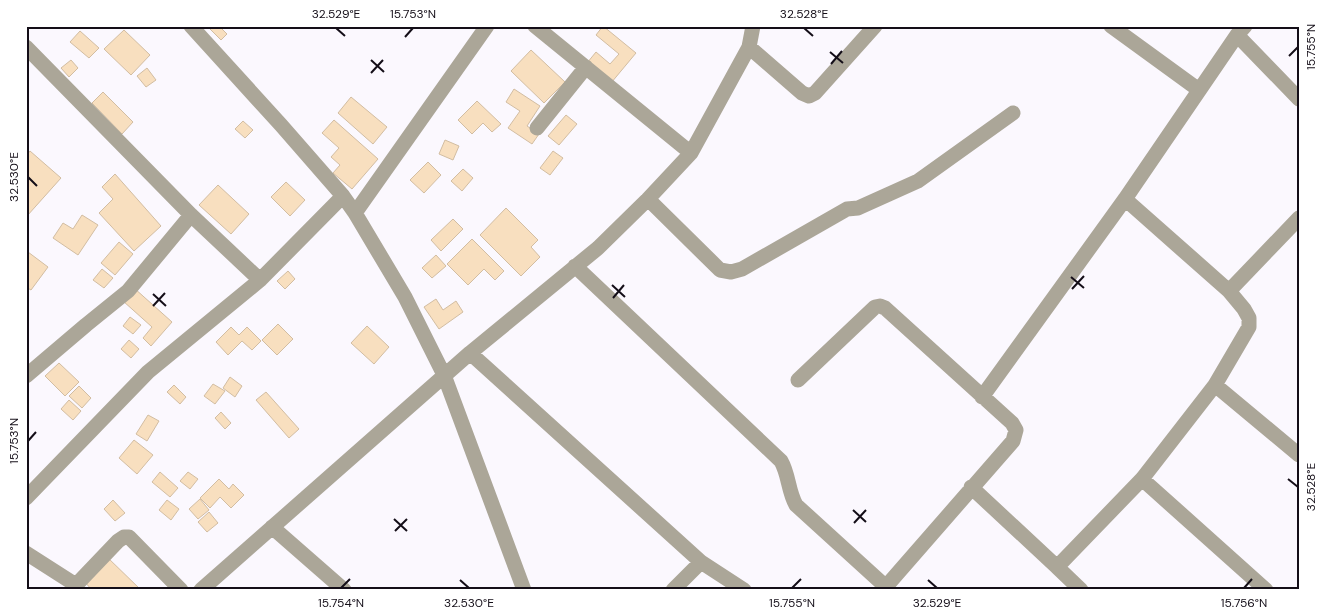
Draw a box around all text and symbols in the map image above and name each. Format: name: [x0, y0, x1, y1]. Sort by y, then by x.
text: 32.529°E: [312, 6, 361, 22]
text: 15.753°N: [390, 6, 436, 22]
text: 32.528°E: [780, 6, 828, 22]
text: 15.755°N: [1303, 24, 1319, 70]
text: 32.530°E: [6, 152, 22, 202]
text: 15.753°N: [6, 418, 22, 464]
text: 32.528°E: [1303, 463, 1319, 511]
text: 15.754°N: [318, 595, 364, 611]
text: 32.530°E: [444, 595, 494, 611]
text: 15.755°N: [769, 595, 815, 611]
text: 32.529°E: [913, 595, 962, 611]
text: 15.756°N: [1221, 595, 1267, 611]

